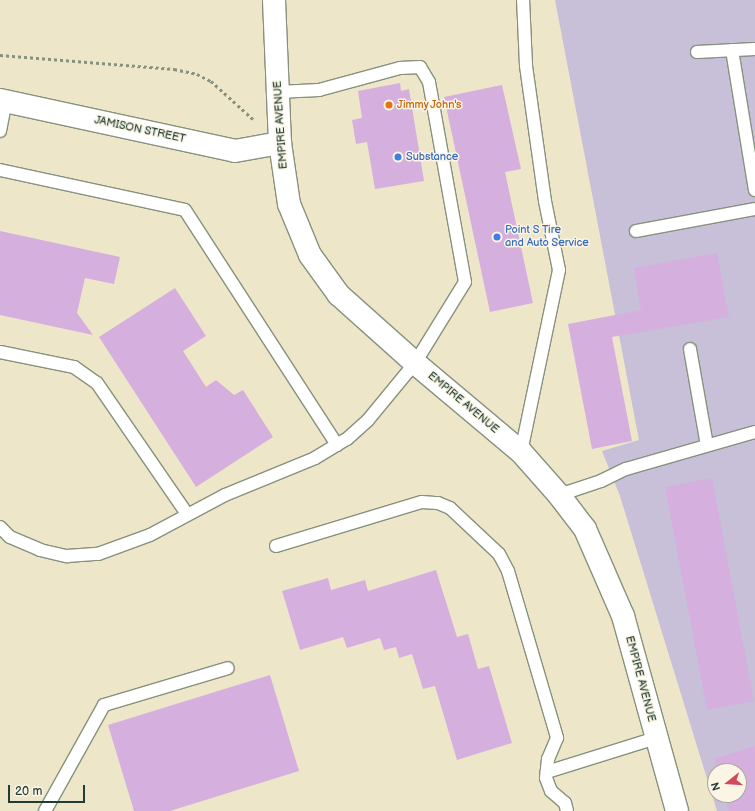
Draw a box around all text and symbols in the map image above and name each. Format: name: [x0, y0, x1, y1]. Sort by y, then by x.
street label: EMPIRE AVENUE: [271, 80, 291, 170]
place label: Jimmy John's: [397, 98, 463, 112]
marker: Jimmy John's: [384, 100, 394, 110]
street label: JAMISON STREET: [93, 114, 187, 146]
place label: Substance: [406, 150, 458, 164]
marker: Substance: [393, 152, 403, 162]
place label: Point S Tire and Auto Service: [505, 224, 589, 250]
marker: Point S Tire and Auto Service: [492, 232, 502, 242]
street label: EMPIRE AVENUE: [425, 369, 501, 437]
street label: EMPIRE AVENUE: [622, 635, 658, 723]
north arrow: [707, 763, 747, 803]
scale bar: [10, 777, 87, 803]
text: N: [709, 781, 723, 792]
text: 20 m: [15, 784, 42, 799]

